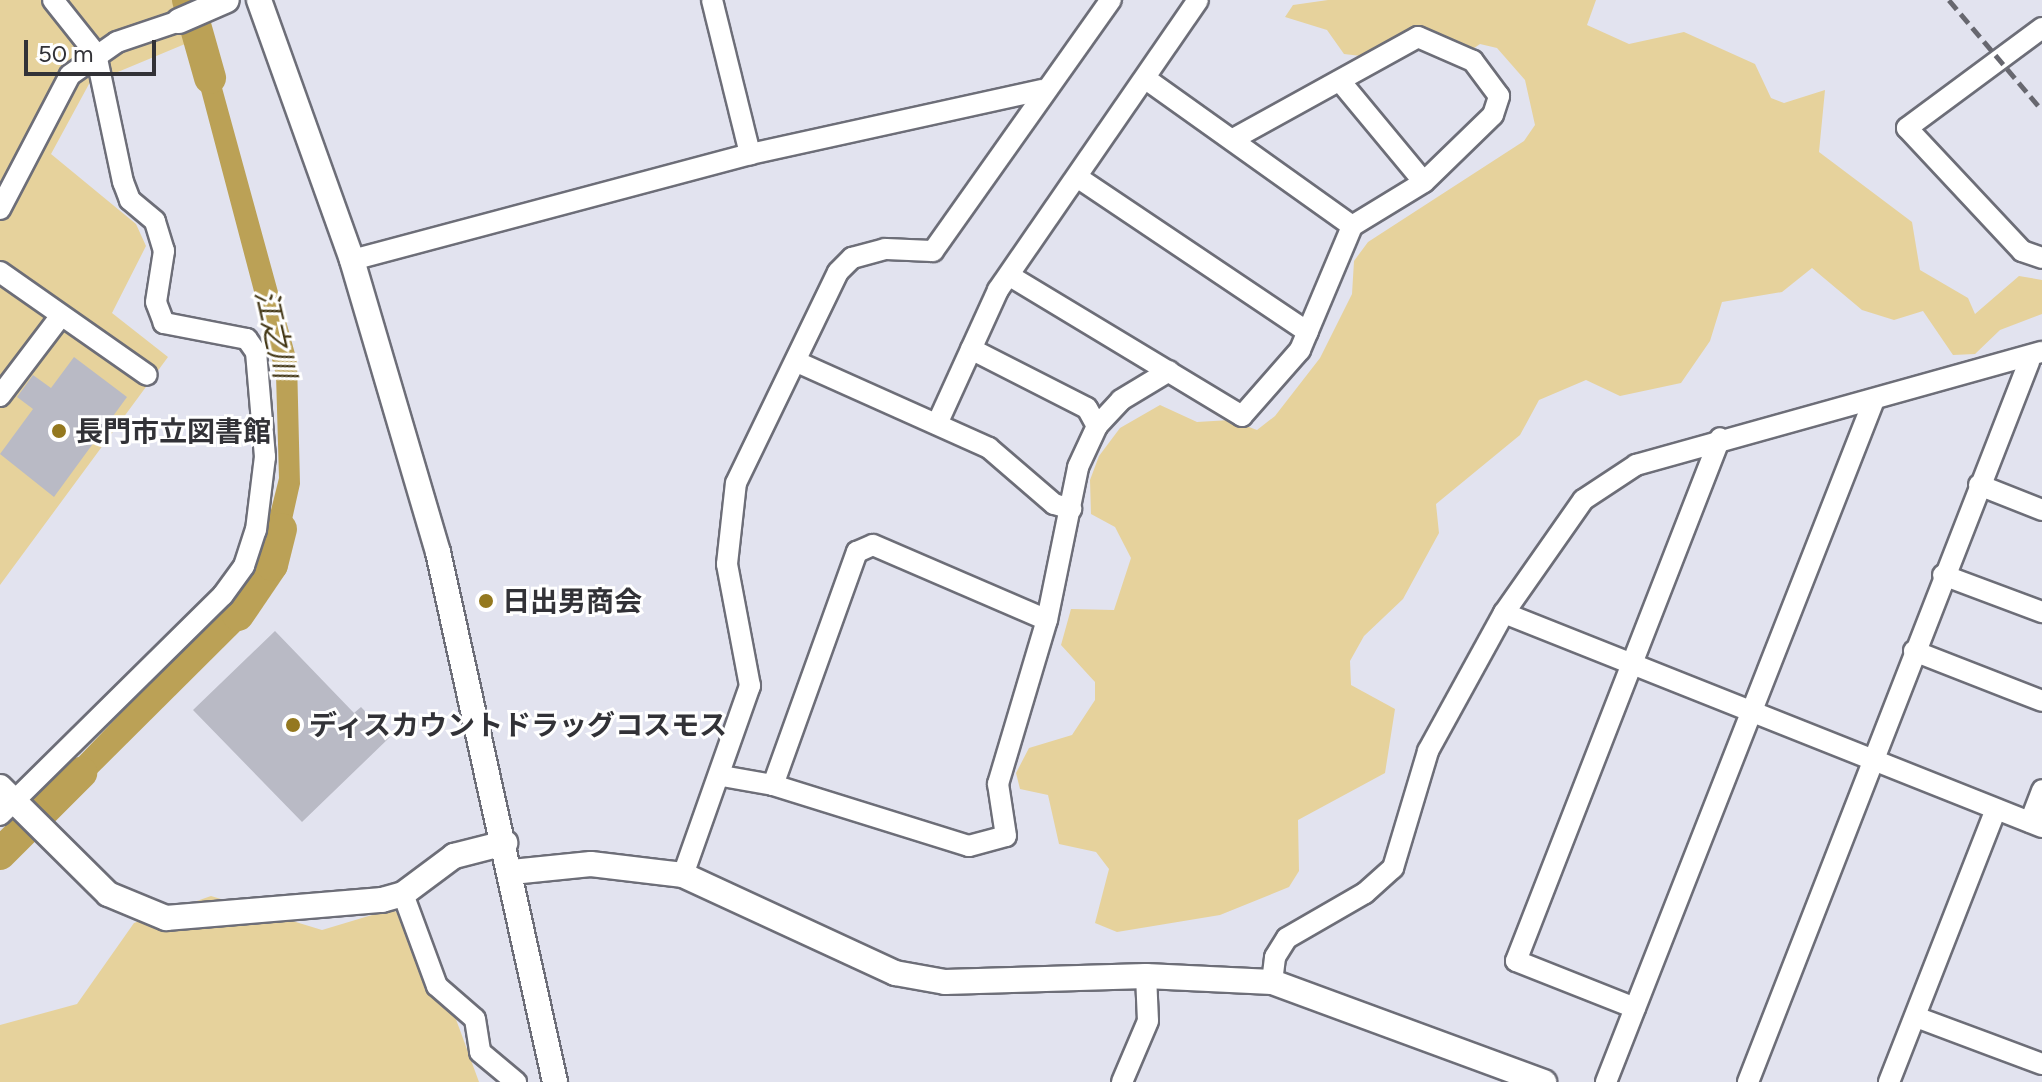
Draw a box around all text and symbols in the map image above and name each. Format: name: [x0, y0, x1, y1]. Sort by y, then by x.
scale bar: [28, 24, 160, 74]
text: 50 m: [38, 39, 94, 68]
water label: 江之川: [247, 286, 303, 382]
place label: 長門市立図書館: [75, 414, 271, 448]
marker: 長門市立図書館: [50, 422, 68, 440]
place label: 日出男商会: [502, 584, 642, 618]
marker: 日出男商会: [477, 592, 495, 610]
place label: ディスカウントドラッグコスモス: [309, 708, 729, 742]
marker: ディスカウントドラッグコスモス: [284, 716, 302, 734]

